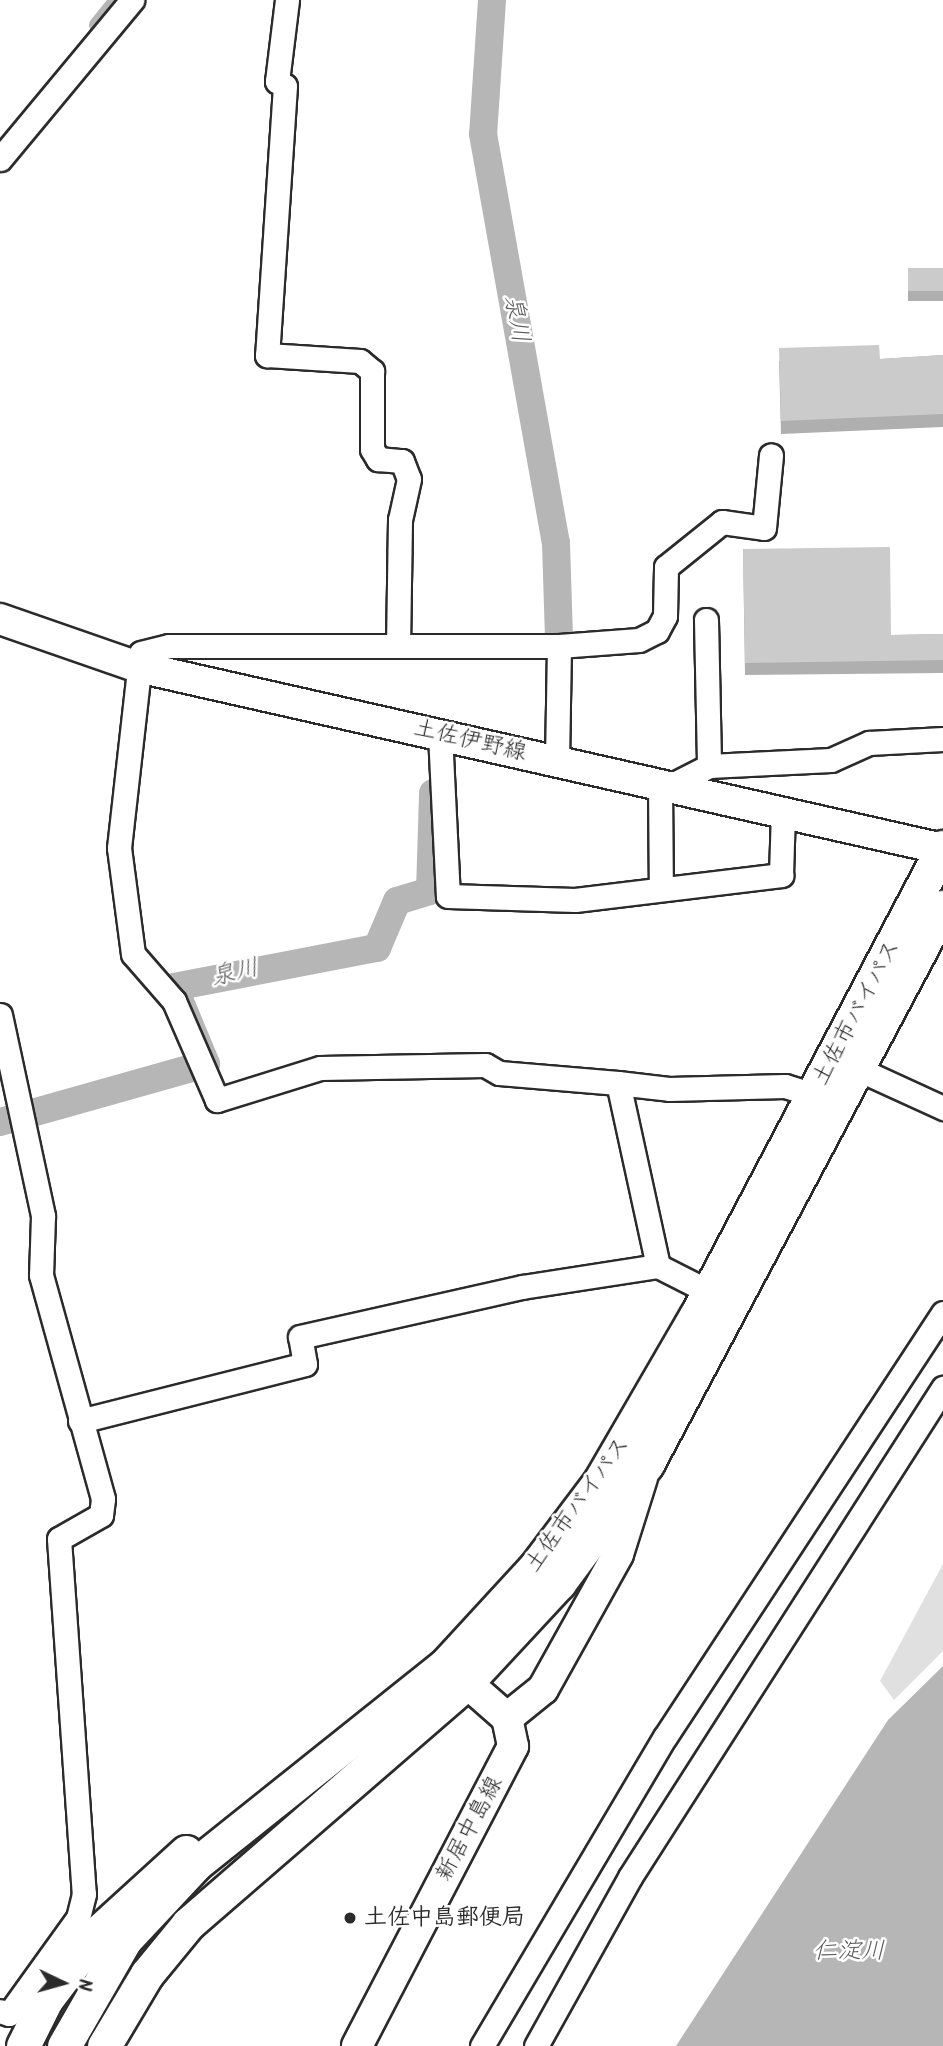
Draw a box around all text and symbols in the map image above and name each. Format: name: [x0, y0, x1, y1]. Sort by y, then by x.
water label: 泉川: [498, 293, 534, 345]
street label: 土佐伊野線: [411, 715, 529, 767]
street label: 土佐市バイパス: [807, 935, 907, 1091]
water label: 泉川: [208, 954, 262, 992]
street label: 土佐市バイパス: [520, 1432, 636, 1578]
street label: 新居中島線: [431, 1772, 509, 1886]
place label: 土佐中島郵便局: [364, 1904, 525, 1932]
marker: 土佐中島郵便局: [342, 1910, 358, 1926]
water label: 仁淀川: [813, 1938, 885, 1966]
north arrow: [28, 1948, 98, 2018]
text: N: [68, 1978, 99, 1992]

